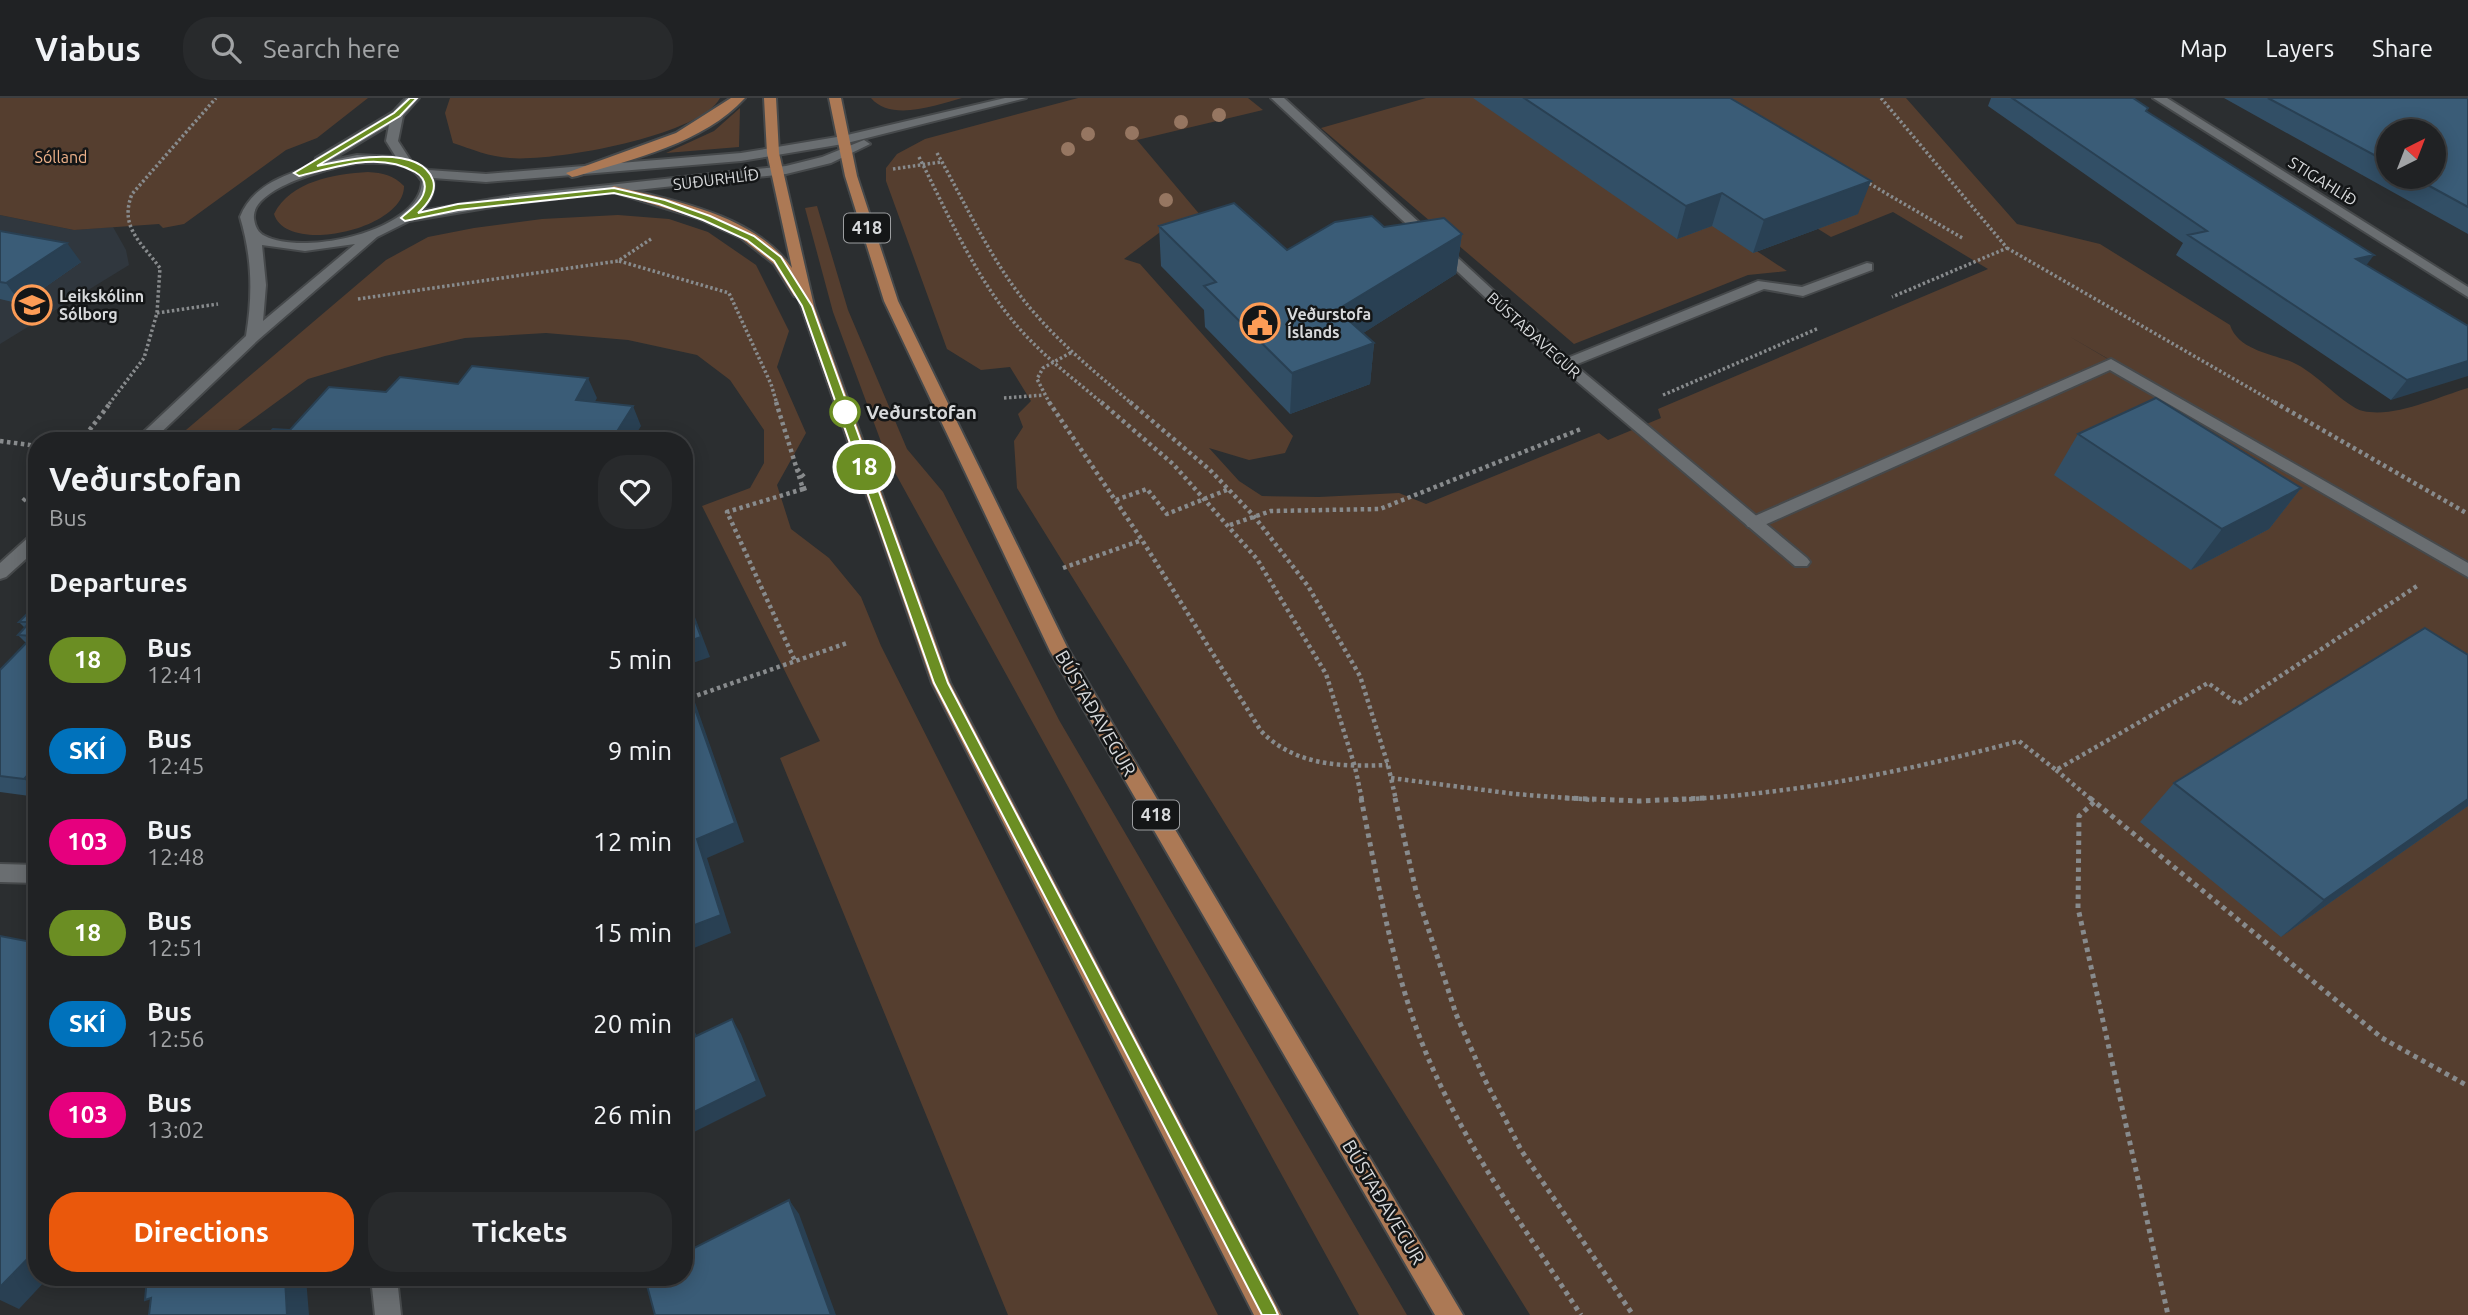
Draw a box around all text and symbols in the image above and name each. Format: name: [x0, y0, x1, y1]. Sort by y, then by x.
search box: [183, 17, 673, 80]
icon: search: [207, 29, 245, 67]
text: Viabus: [35, 30, 141, 67]
text: Search here: [263, 34, 400, 63]
text: Map: [2180, 35, 2227, 62]
text: Layers: [2265, 35, 2334, 62]
text: Share: [2372, 35, 2433, 62]
north arrow: [2376, 119, 2446, 189]
map controls: [2376, 119, 2446, 189]
park label: Sólland: [35, 148, 87, 166]
street label: STIGAHLÍÐ: [2285, 151, 2362, 209]
street label: SUÐURHLÍÐ: [672, 163, 760, 193]
road number: 418: [844, 214, 890, 243]
school or university icon: Leikskólinn Sólborg: [11, 284, 53, 326]
place label: Leikskólinn Sólborg: [59, 287, 144, 323]
street label: BÚSTAÐAVEGUR: [1484, 287, 1586, 382]
public building icon: Veðurstofa Íslands: [1239, 302, 1281, 344]
place label: Veðurstofa Íslands: [1287, 305, 1371, 341]
marker: Veðurstofan: [830, 397, 860, 427]
place label: Veðurstofan: [866, 401, 977, 423]
line badge: 18: [832, 444, 896, 490]
text: 18: [850, 453, 878, 480]
button: heart: [598, 455, 672, 529]
text: Veðurstofan: [49, 460, 242, 497]
text: Bus: [49, 505, 87, 530]
text: Departures: [49, 568, 187, 597]
text: Bus: [147, 633, 192, 662]
text: 5 min: [608, 645, 672, 674]
text: 18: [74, 646, 101, 673]
street label: BÚSTAÐAVEGUR: [1051, 646, 1141, 780]
text: 12:41: [147, 662, 205, 687]
text: Bus: [147, 724, 192, 753]
text: 9 min: [608, 736, 672, 765]
text: SKÍ: [69, 737, 106, 764]
text: 12:45: [147, 753, 205, 778]
road number: 418: [1133, 800, 1179, 830]
text: Bus: [147, 815, 192, 844]
text: 12 min: [593, 827, 672, 856]
text: 103: [67, 828, 108, 855]
text: 12:48: [147, 844, 205, 869]
text: Bus: [147, 906, 192, 935]
text: 15 min: [593, 918, 672, 947]
text: 18: [74, 919, 101, 946]
text: 12:51: [147, 935, 205, 960]
text: Bus: [147, 997, 192, 1026]
text: 20 min: [593, 1009, 672, 1038]
text: SKÍ: [69, 1010, 106, 1037]
text: 12:56: [147, 1026, 205, 1051]
text: Bus: [147, 1088, 192, 1117]
text: 26 min: [593, 1100, 672, 1129]
text: 103: [67, 1101, 108, 1128]
text: 13:02: [147, 1117, 205, 1142]
street label: BÚSTAÐAVEGUR: [1338, 1136, 1430, 1268]
button: Directions: [49, 1192, 354, 1272]
button: Tickets: [368, 1192, 672, 1272]

